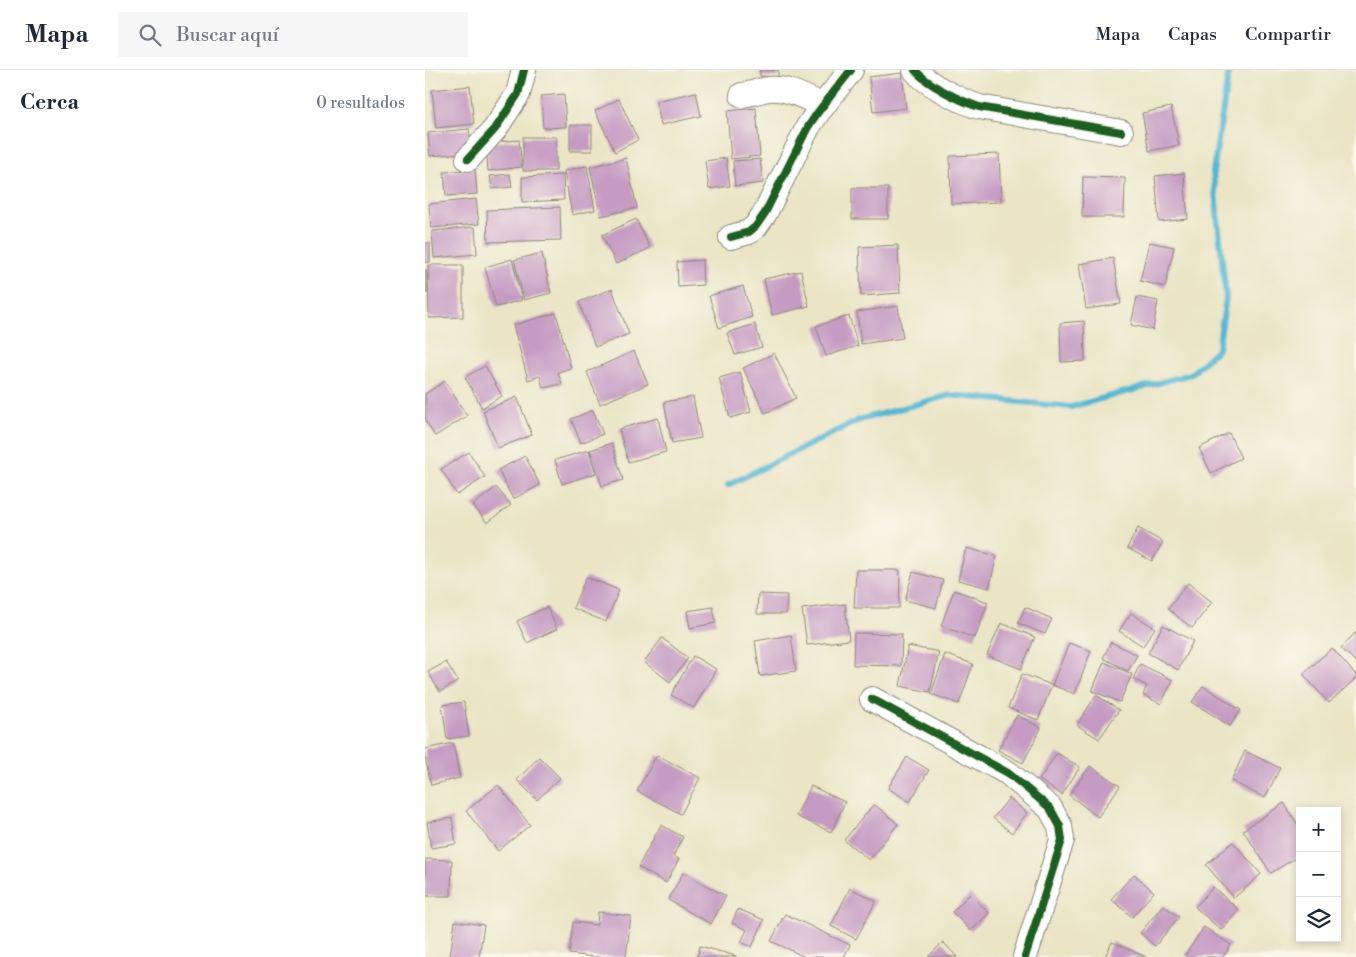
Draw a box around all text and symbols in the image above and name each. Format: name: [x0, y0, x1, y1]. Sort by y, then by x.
search box: [118, 12, 468, 57]
text: Mapa: [25, 20, 88, 50]
icon: search: [136, 21, 164, 49]
text: Buscar aquí: [176, 23, 279, 47]
text: Mapa: [1096, 23, 1140, 46]
text: Capas: [1168, 23, 1217, 46]
text: Compartir: [1245, 23, 1331, 46]
text: Cerca: [20, 90, 79, 116]
text: 0 resultados: [316, 93, 405, 113]
map controls: [1296, 807, 1341, 942]
button: +: [1296, 807, 1341, 852]
button: −: [1296, 852, 1341, 897]
button: layers: [1296, 897, 1341, 942]

